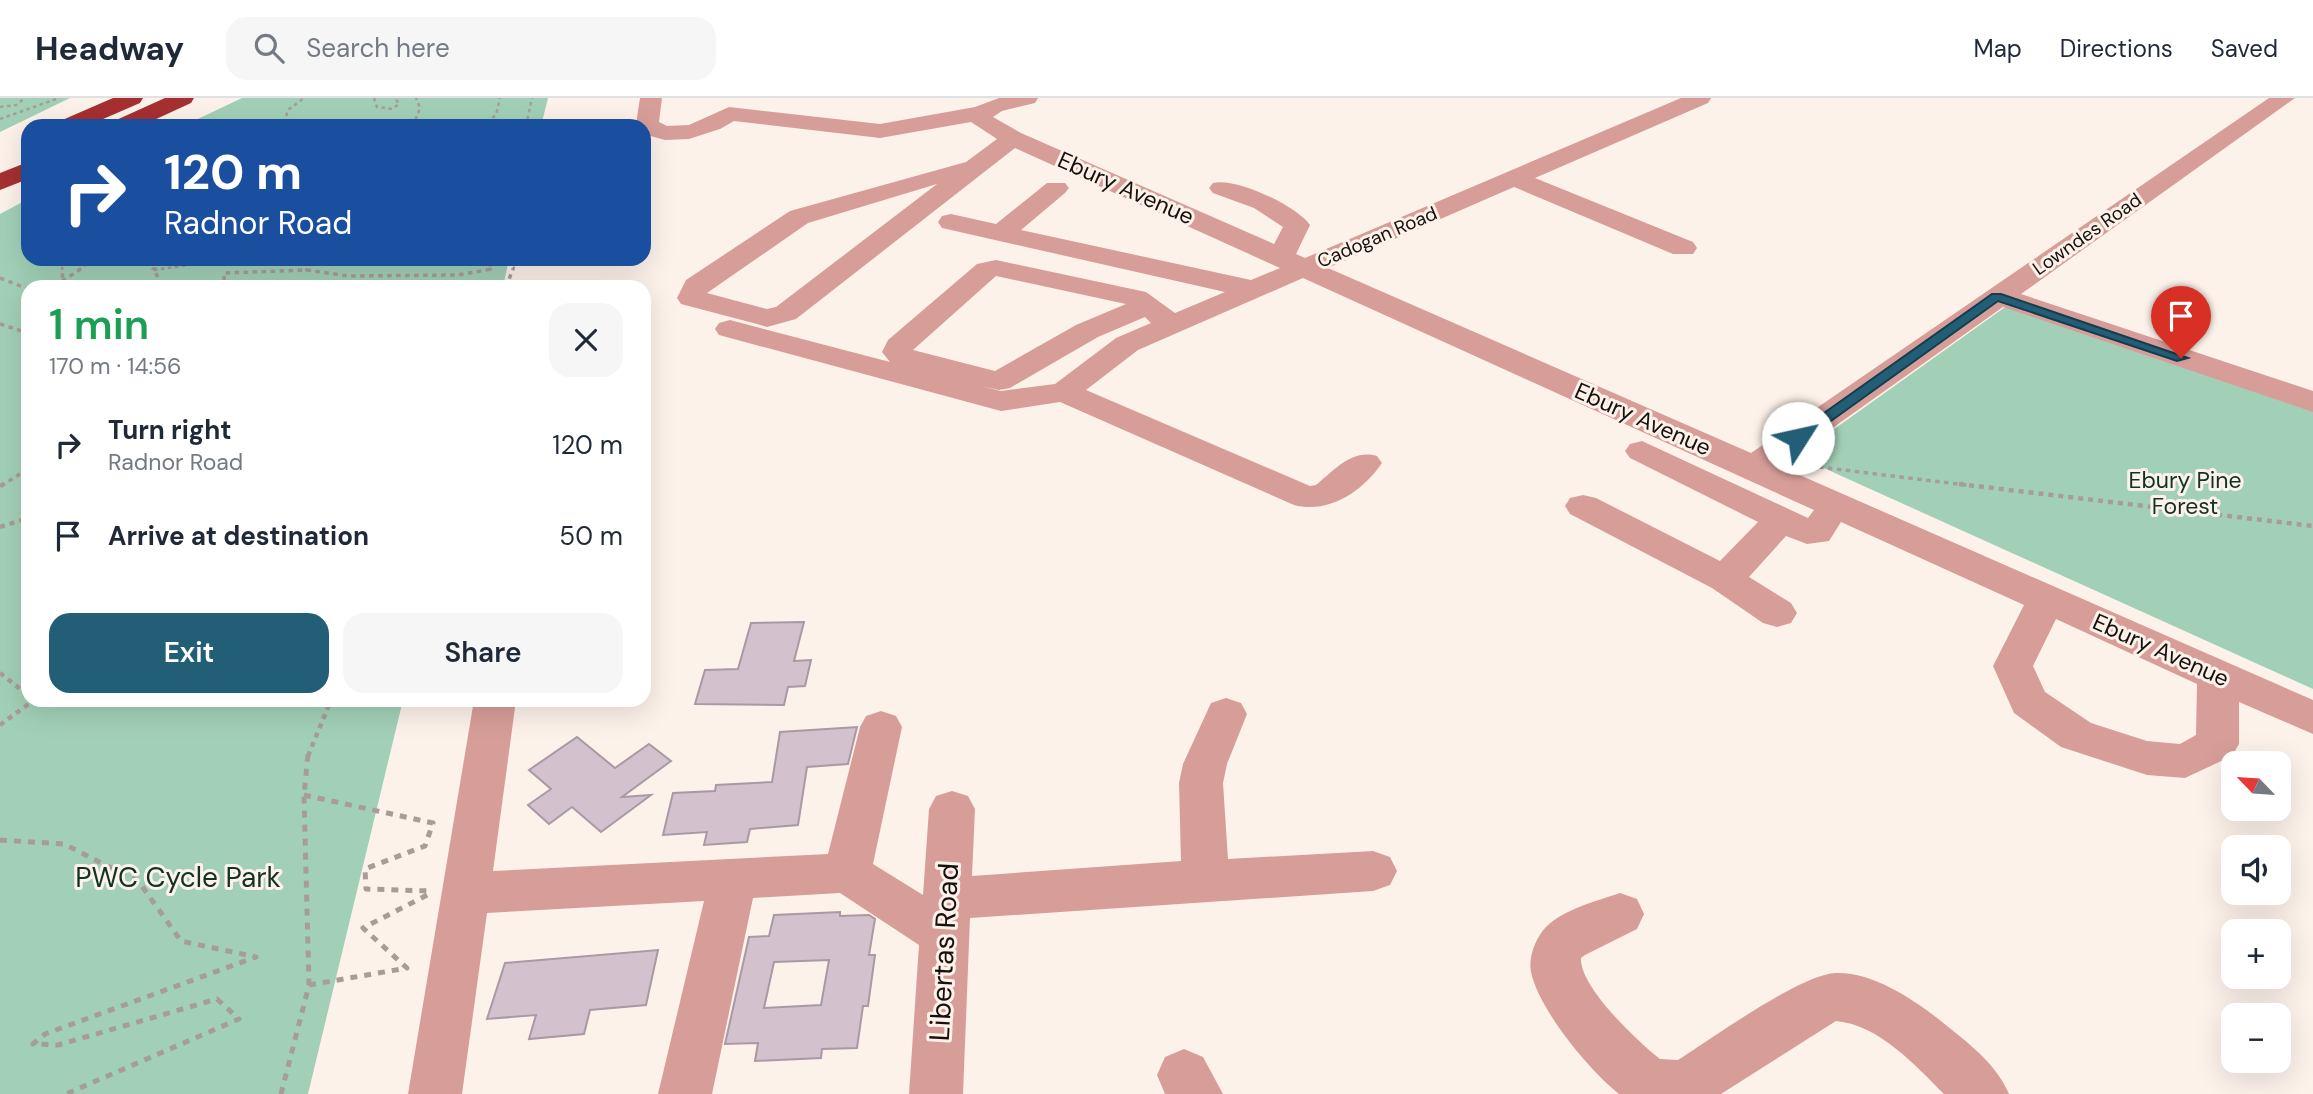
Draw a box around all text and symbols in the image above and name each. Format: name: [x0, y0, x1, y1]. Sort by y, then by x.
search box: [226, 17, 716, 80]
text: Headway: [35, 27, 184, 70]
icon: search: [250, 29, 288, 67]
text: Search here: [306, 31, 450, 65]
text: Map: [1974, 33, 2022, 64]
text: Directions: [2060, 33, 2173, 64]
text: Saved: [2211, 33, 2278, 64]
text: 120 m: [164, 140, 302, 204]
street label: Ebury Avenue: [1053, 145, 1199, 231]
icon: right: [49, 147, 140, 238]
street label: Lowndes Road: [2028, 187, 2146, 281]
street label: Cadogan Road: [1313, 201, 1441, 273]
text: Radnor Road: [164, 202, 352, 244]
pin: [2151, 286, 2211, 358]
text: 1 min: [49, 297, 149, 352]
icon: arrive: [2162, 297, 2200, 335]
button: close: [549, 303, 623, 377]
text: 170 m · 14:56: [49, 351, 182, 381]
street label: Ebury Avenue: [1570, 376, 1716, 462]
position arrow: [1761, 401, 1835, 475]
text: Turn right: [108, 413, 232, 447]
icon: right: [49, 426, 87, 464]
text: 120 m: [552, 428, 623, 462]
text: Radnor Road: [108, 447, 243, 477]
park label: Ebury Pine Forest: [2128, 465, 2242, 521]
icon: arrive: [49, 517, 87, 555]
text: Arrive at destination: [108, 519, 369, 553]
text: 50 m: [559, 519, 623, 553]
street label: Ebury Avenue: [2088, 607, 2234, 693]
button: Exit: [49, 613, 329, 693]
button: Share: [343, 613, 623, 693]
north arrow: [2221, 751, 2291, 821]
map controls: [2221, 751, 2291, 1073]
button: sound: [2221, 835, 2291, 905]
park label: PWC Cycle Park: [75, 859, 281, 896]
street label: Libertas Road: [921, 862, 967, 1042]
button: +: [2221, 919, 2291, 989]
button: −: [2221, 1003, 2291, 1073]

